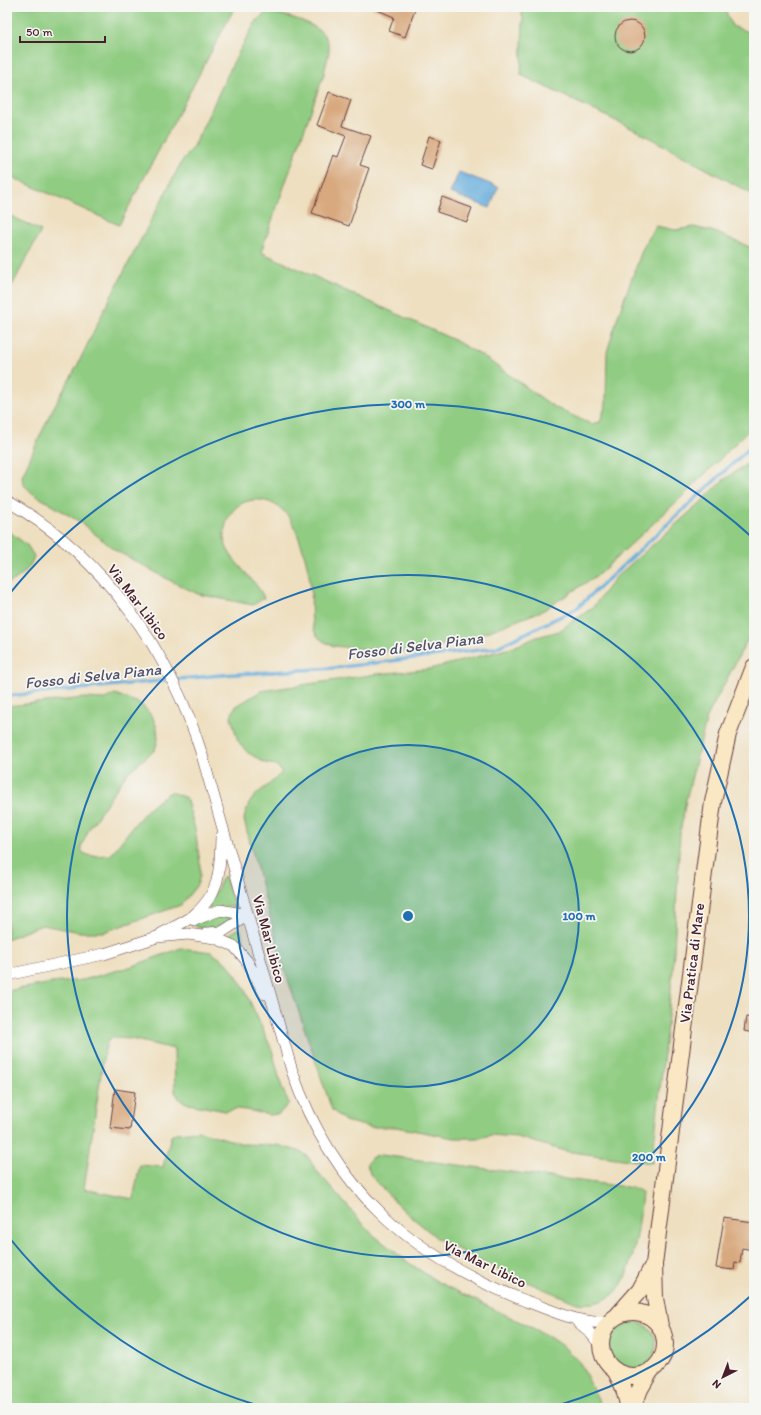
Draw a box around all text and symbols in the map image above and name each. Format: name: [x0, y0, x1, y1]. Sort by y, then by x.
scale bar: [20, 18, 105, 44]
text: 50 m: [26, 25, 52, 39]
text: 300 m: [391, 397, 426, 411]
street label: Via Mar Libico: [104, 560, 172, 644]
water label: Fosso di Selva Piana: [346, 628, 485, 664]
water label: Fosso di Selva Piana: [24, 659, 163, 693]
street label: Via Mar Libico: [249, 893, 289, 985]
street label: Via Pratica di Mare: [676, 902, 708, 1024]
centre of rings: [401, 909, 415, 923]
text: 100 m: [562, 909, 596, 923]
text: 200 m: [632, 1150, 667, 1164]
street label: Via Mar Libico: [440, 1236, 530, 1292]
north arrow: [703, 1357, 743, 1397]
text: N: [710, 1377, 724, 1391]

